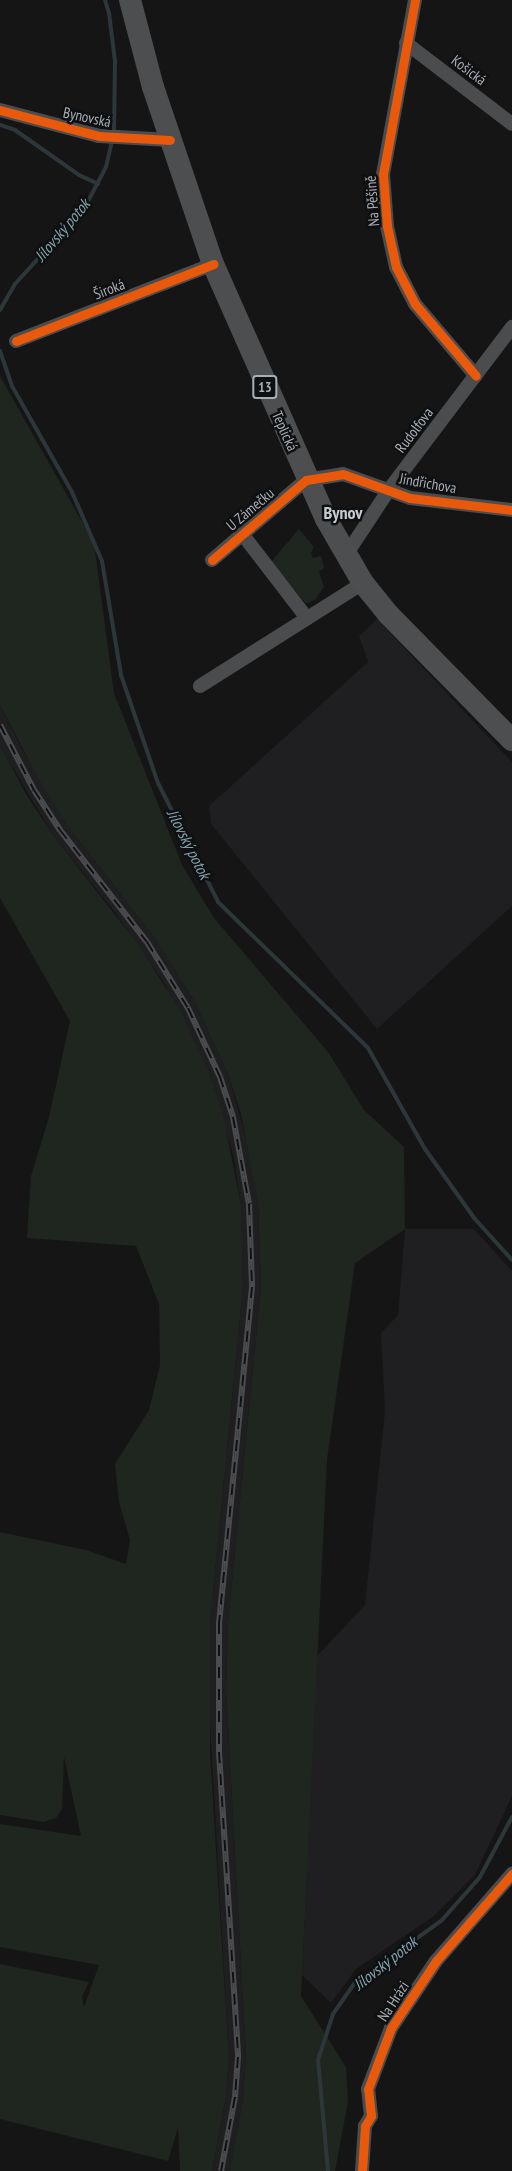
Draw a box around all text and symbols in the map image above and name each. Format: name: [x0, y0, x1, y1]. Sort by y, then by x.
street label: Košická: [448, 51, 490, 89]
street label: Bynovská: [61, 103, 113, 131]
street label: Na Pěšině: [361, 175, 383, 227]
water label: Jílovský potok: [30, 195, 94, 265]
street label: Široká: [91, 275, 127, 303]
road number: 13: [252, 376, 278, 398]
street label: Rudolfova: [391, 404, 437, 456]
street label: Teplická: [268, 408, 302, 454]
street label: Jindřichova: [398, 469, 458, 497]
street label: U Zámečku: [222, 484, 278, 534]
district label: Bynov: [323, 502, 363, 524]
water label: Jílovský potok: [163, 806, 215, 882]
water label: Jílovský potok: [349, 1932, 421, 1994]
street label: Na Hrázi: [373, 1978, 413, 2024]

